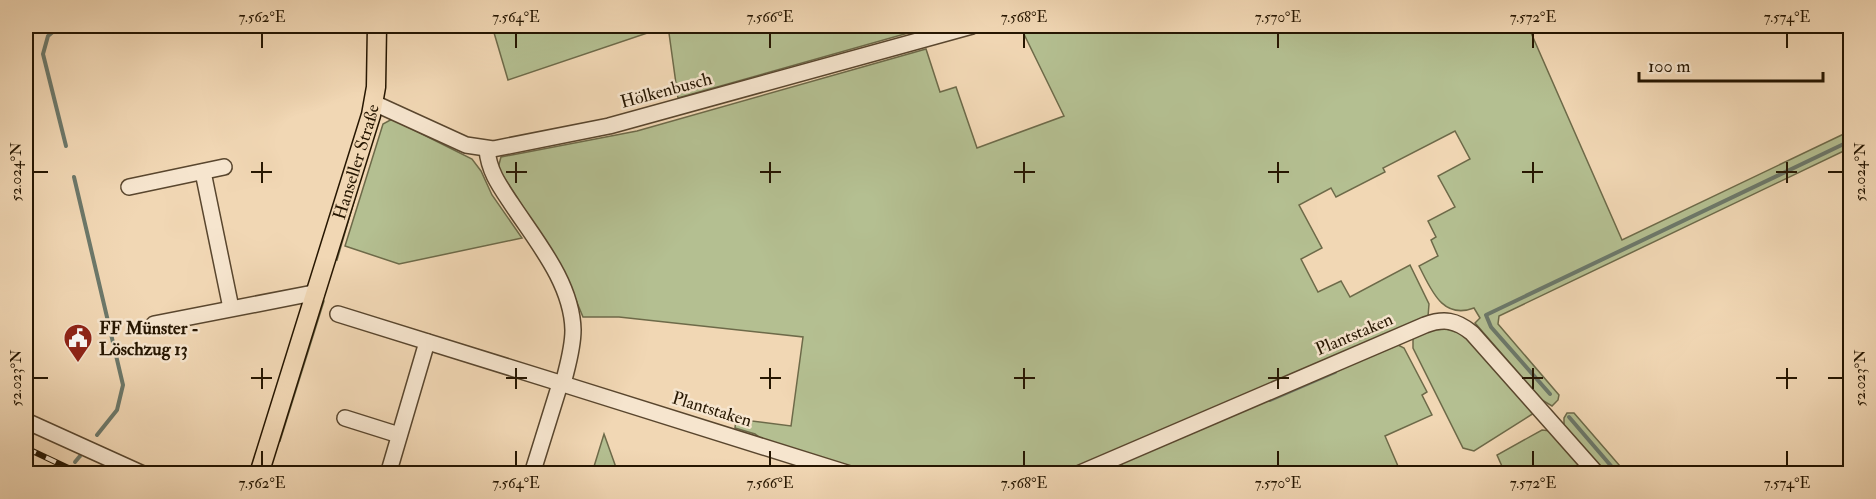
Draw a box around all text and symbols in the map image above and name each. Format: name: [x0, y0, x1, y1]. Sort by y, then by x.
text: 7.562°E: [238, 8, 286, 27]
text: 7.564°E: [492, 8, 540, 27]
text: 7.566°E: [747, 8, 794, 27]
text: 7.568°E: [1001, 8, 1047, 27]
text: 7.570°E: [1255, 8, 1301, 27]
text: 7.572°E: [1510, 8, 1556, 27]
text: 7.574°E: [1764, 8, 1810, 27]
scale bar: [1639, 45, 1824, 83]
text: 100 m: [1648, 55, 1691, 78]
street label: Hölkenbusch: [618, 67, 715, 114]
street label: Hanseller Straße: [328, 102, 385, 223]
text: 52.024°N: [7, 142, 26, 202]
text: 52.024°N: [1851, 142, 1870, 202]
street label: Plantstaken: [1312, 308, 1396, 361]
place label: FF Münster - Löschzug 13: [99, 317, 199, 361]
public building icon: FF Münster - Löschzug 13: [62, 322, 94, 364]
text: 52.023°N: [7, 349, 26, 406]
text: 52.023°N: [1851, 349, 1870, 406]
street label: Plantstaken: [669, 386, 754, 432]
text: 7.562°E: [238, 474, 286, 493]
text: 7.564°E: [492, 474, 540, 493]
text: 7.566°E: [747, 474, 794, 493]
text: 7.568°E: [1001, 474, 1047, 493]
text: 7.570°E: [1255, 474, 1301, 493]
text: 7.572°E: [1510, 474, 1556, 493]
text: 7.574°E: [1764, 474, 1810, 493]

